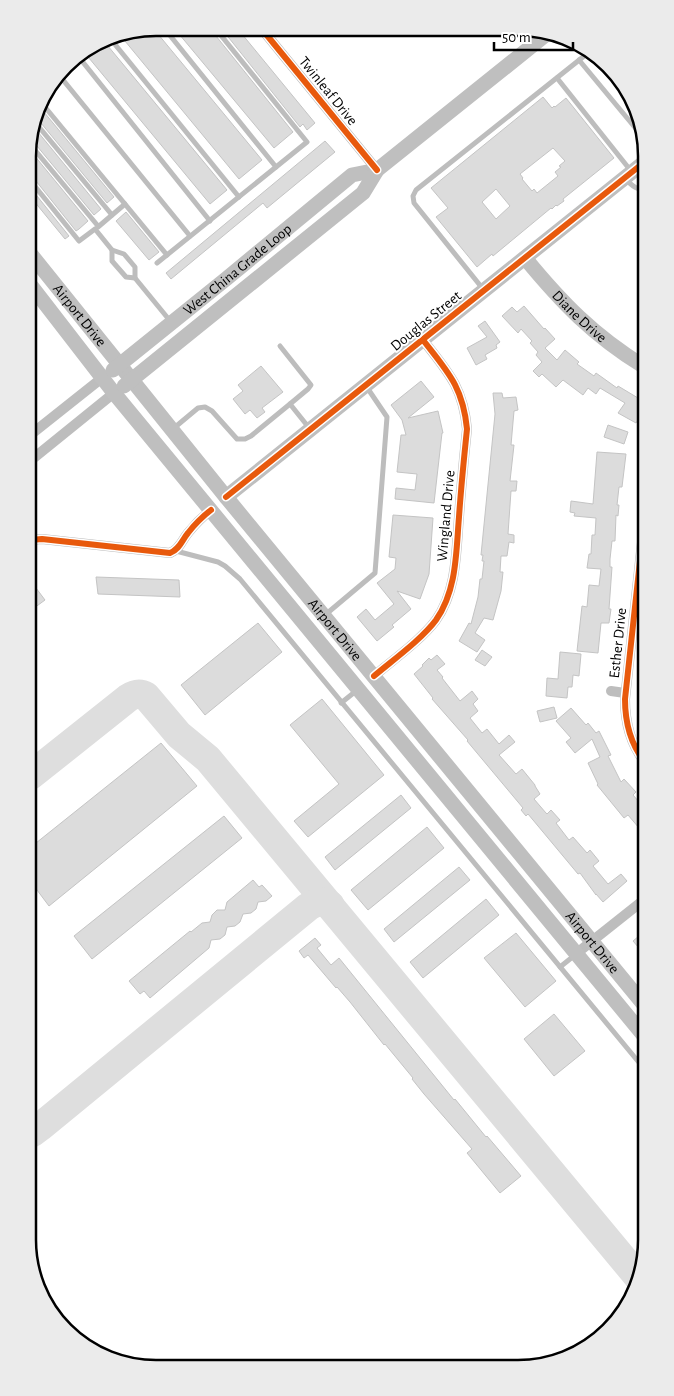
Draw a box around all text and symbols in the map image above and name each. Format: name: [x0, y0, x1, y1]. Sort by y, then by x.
scale bar: [494, 20, 573, 52]
text: 50 m: [502, 30, 531, 45]
street label: Twinleaf Drive: [296, 54, 360, 128]
street label: West China Grade Loop: [180, 221, 294, 318]
street label: Airport Drive: [50, 281, 109, 349]
street label: Douglas Street: [388, 288, 464, 354]
street label: Diane Drive: [549, 288, 610, 345]
street label: Wingland Drive: [435, 470, 457, 562]
street label: Airport Drive: [305, 596, 365, 663]
street label: Esther Drive: [607, 607, 629, 679]
street label: Airport Drive: [563, 908, 622, 976]

